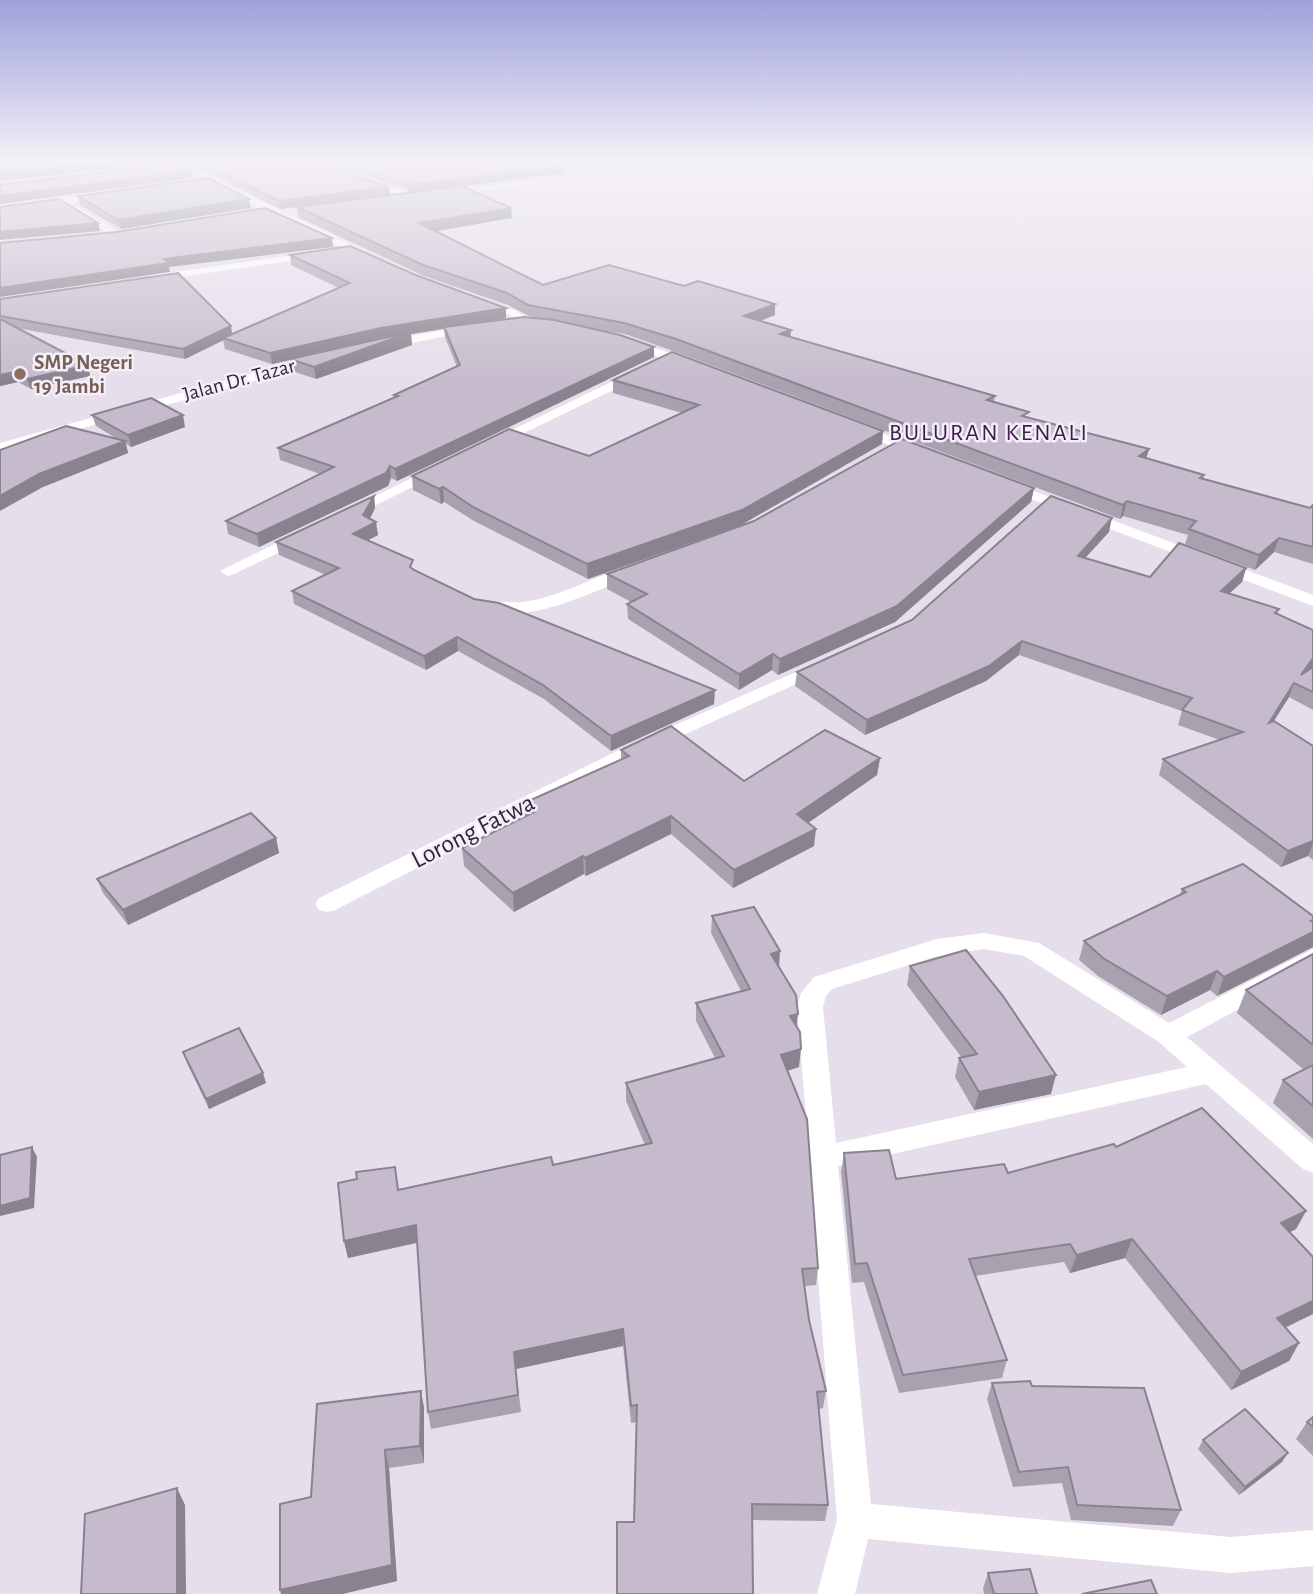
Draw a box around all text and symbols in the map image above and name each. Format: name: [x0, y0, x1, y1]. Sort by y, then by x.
place label: SMP Negeri 19 Jambi: [34, 352, 133, 397]
street label: Jalan Dr. Tazar: [181, 355, 298, 405]
marker: SMP Negeri 19 Jambi: [12, 366, 28, 382]
district label: BULURAN KENALI: [889, 421, 1089, 445]
street label: Lorong Fatwa: [407, 789, 539, 873]

